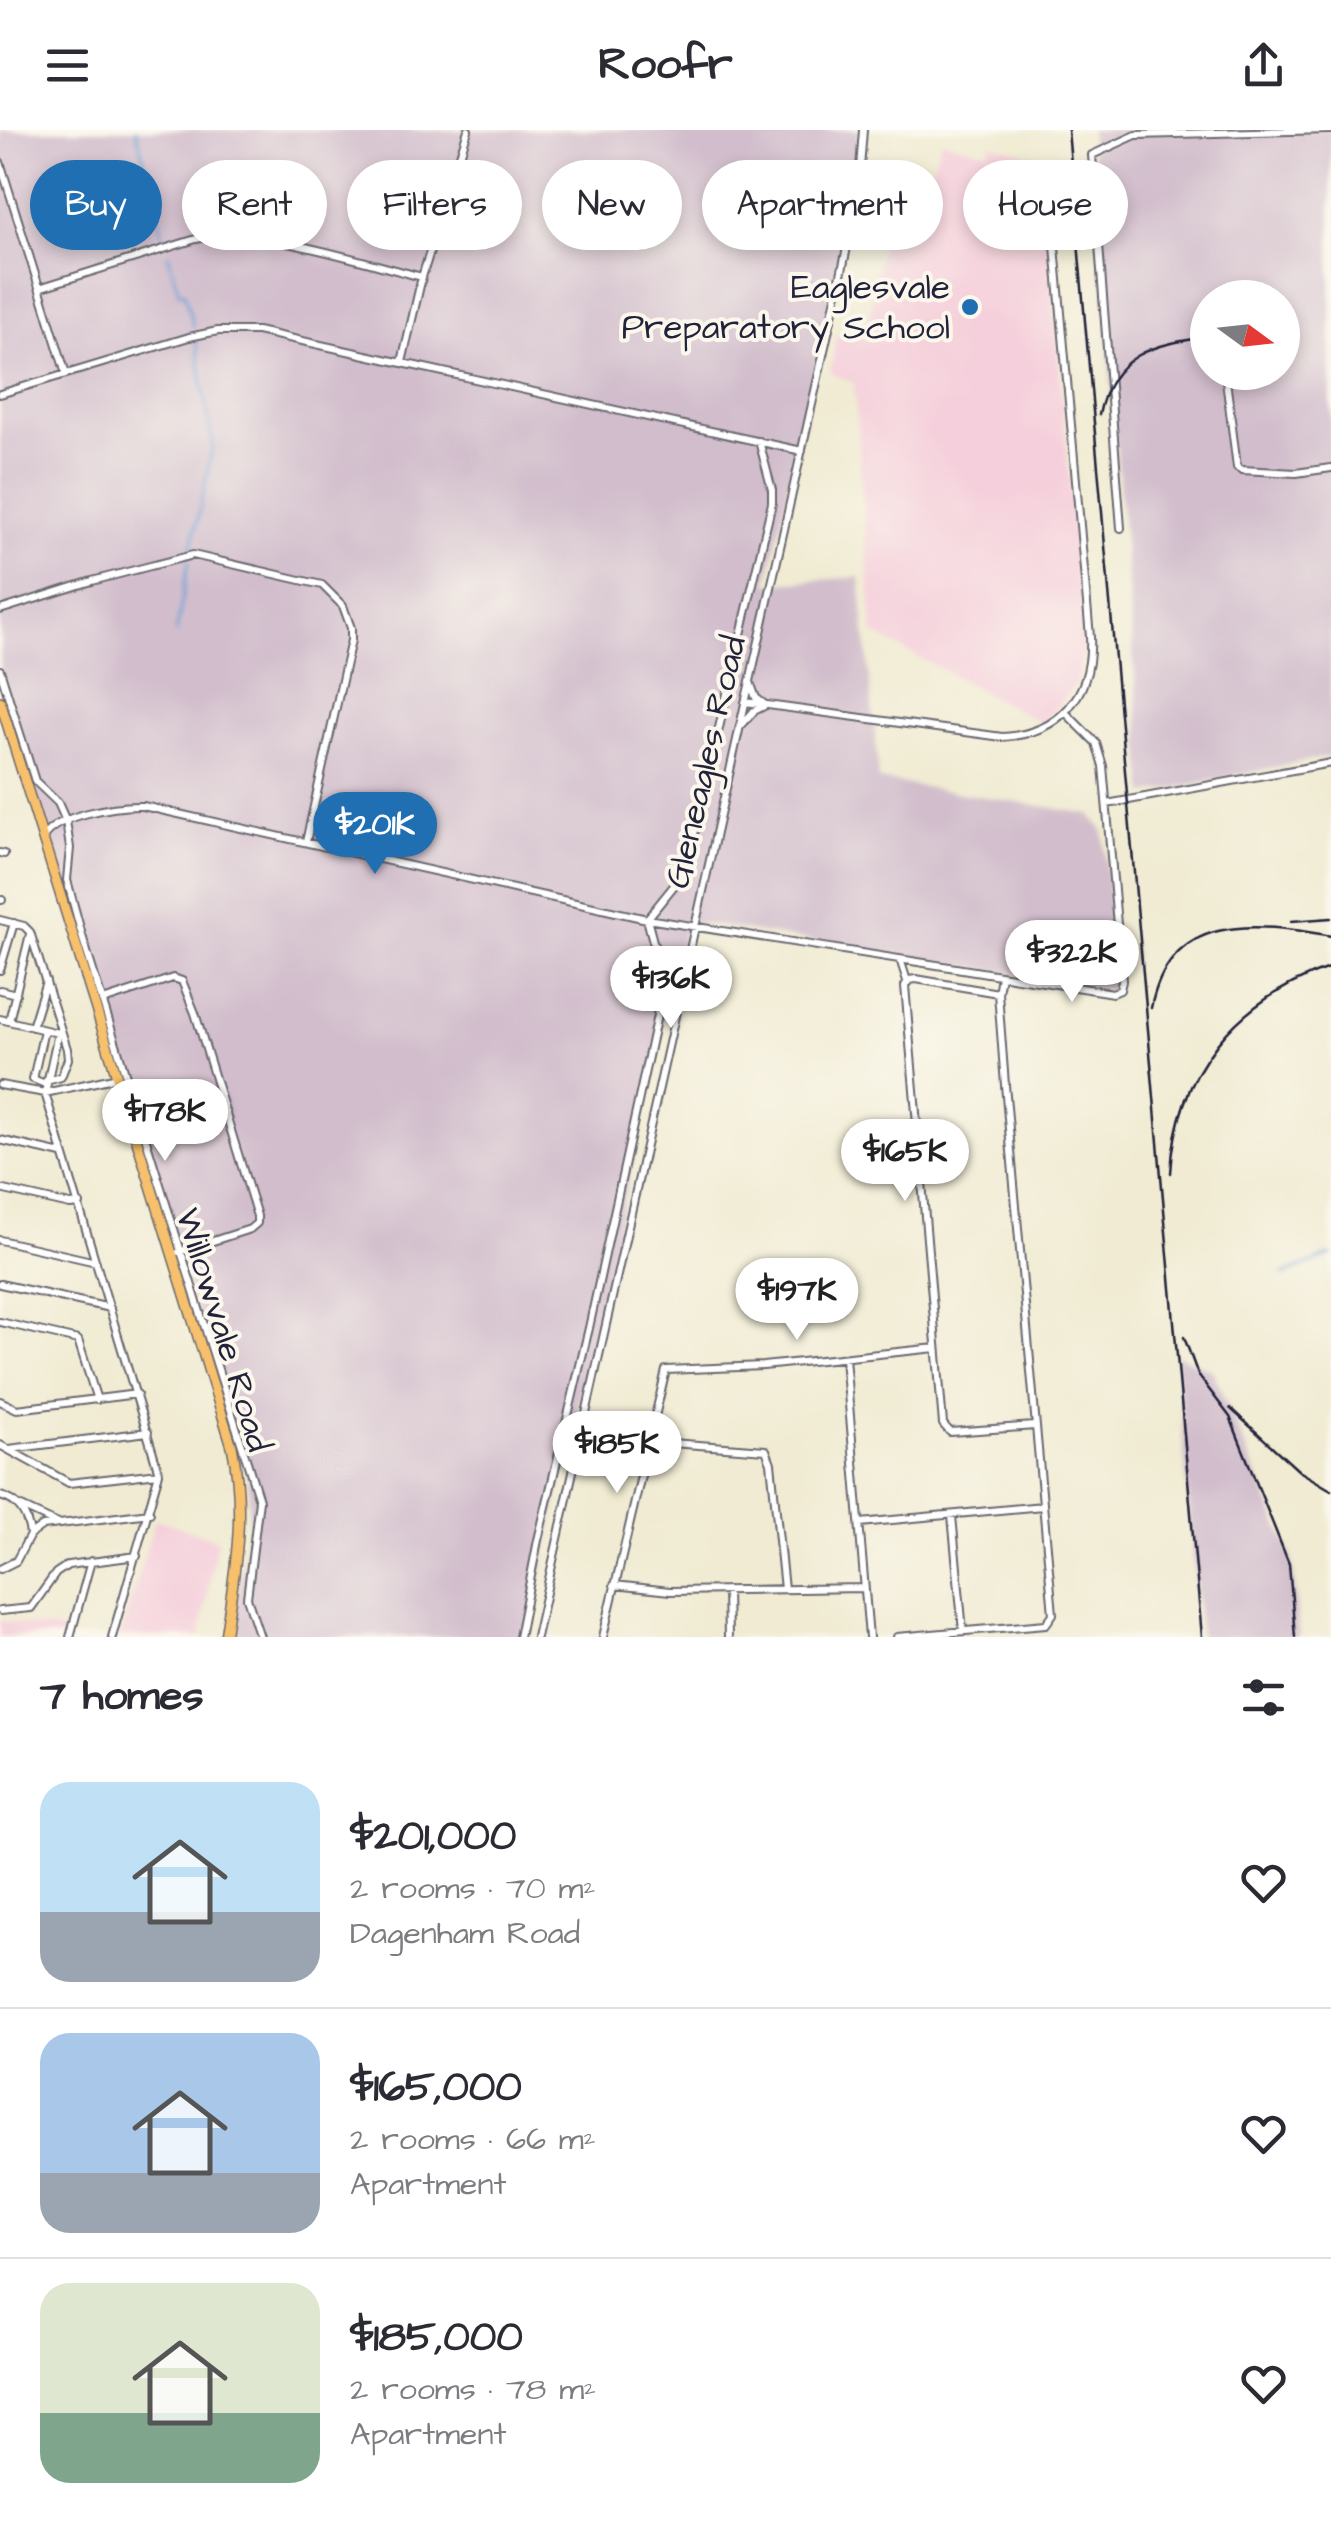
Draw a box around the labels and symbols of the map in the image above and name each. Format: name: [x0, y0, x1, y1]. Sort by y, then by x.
place label: Eaglesvale Preparatory School: [622, 263, 950, 353]
north arrow: [1190, 280, 1300, 390]
marker: Eaglesvale Preparatory School: [959, 296, 981, 318]
street label: Gleneagles Road: [653, 631, 761, 893]
pin: $201K: [305, 792, 445, 877]
pin: $322K: [1002, 920, 1142, 1005]
pin: $136K: [601, 946, 741, 1031]
pin: $178K: [95, 1079, 235, 1164]
pin: $165K: [835, 1119, 975, 1204]
street label: Willowvale Road: [163, 1202, 283, 1458]
pin: $197K: [727, 1258, 867, 1343]
pin: $185K: [547, 1411, 687, 1496]

